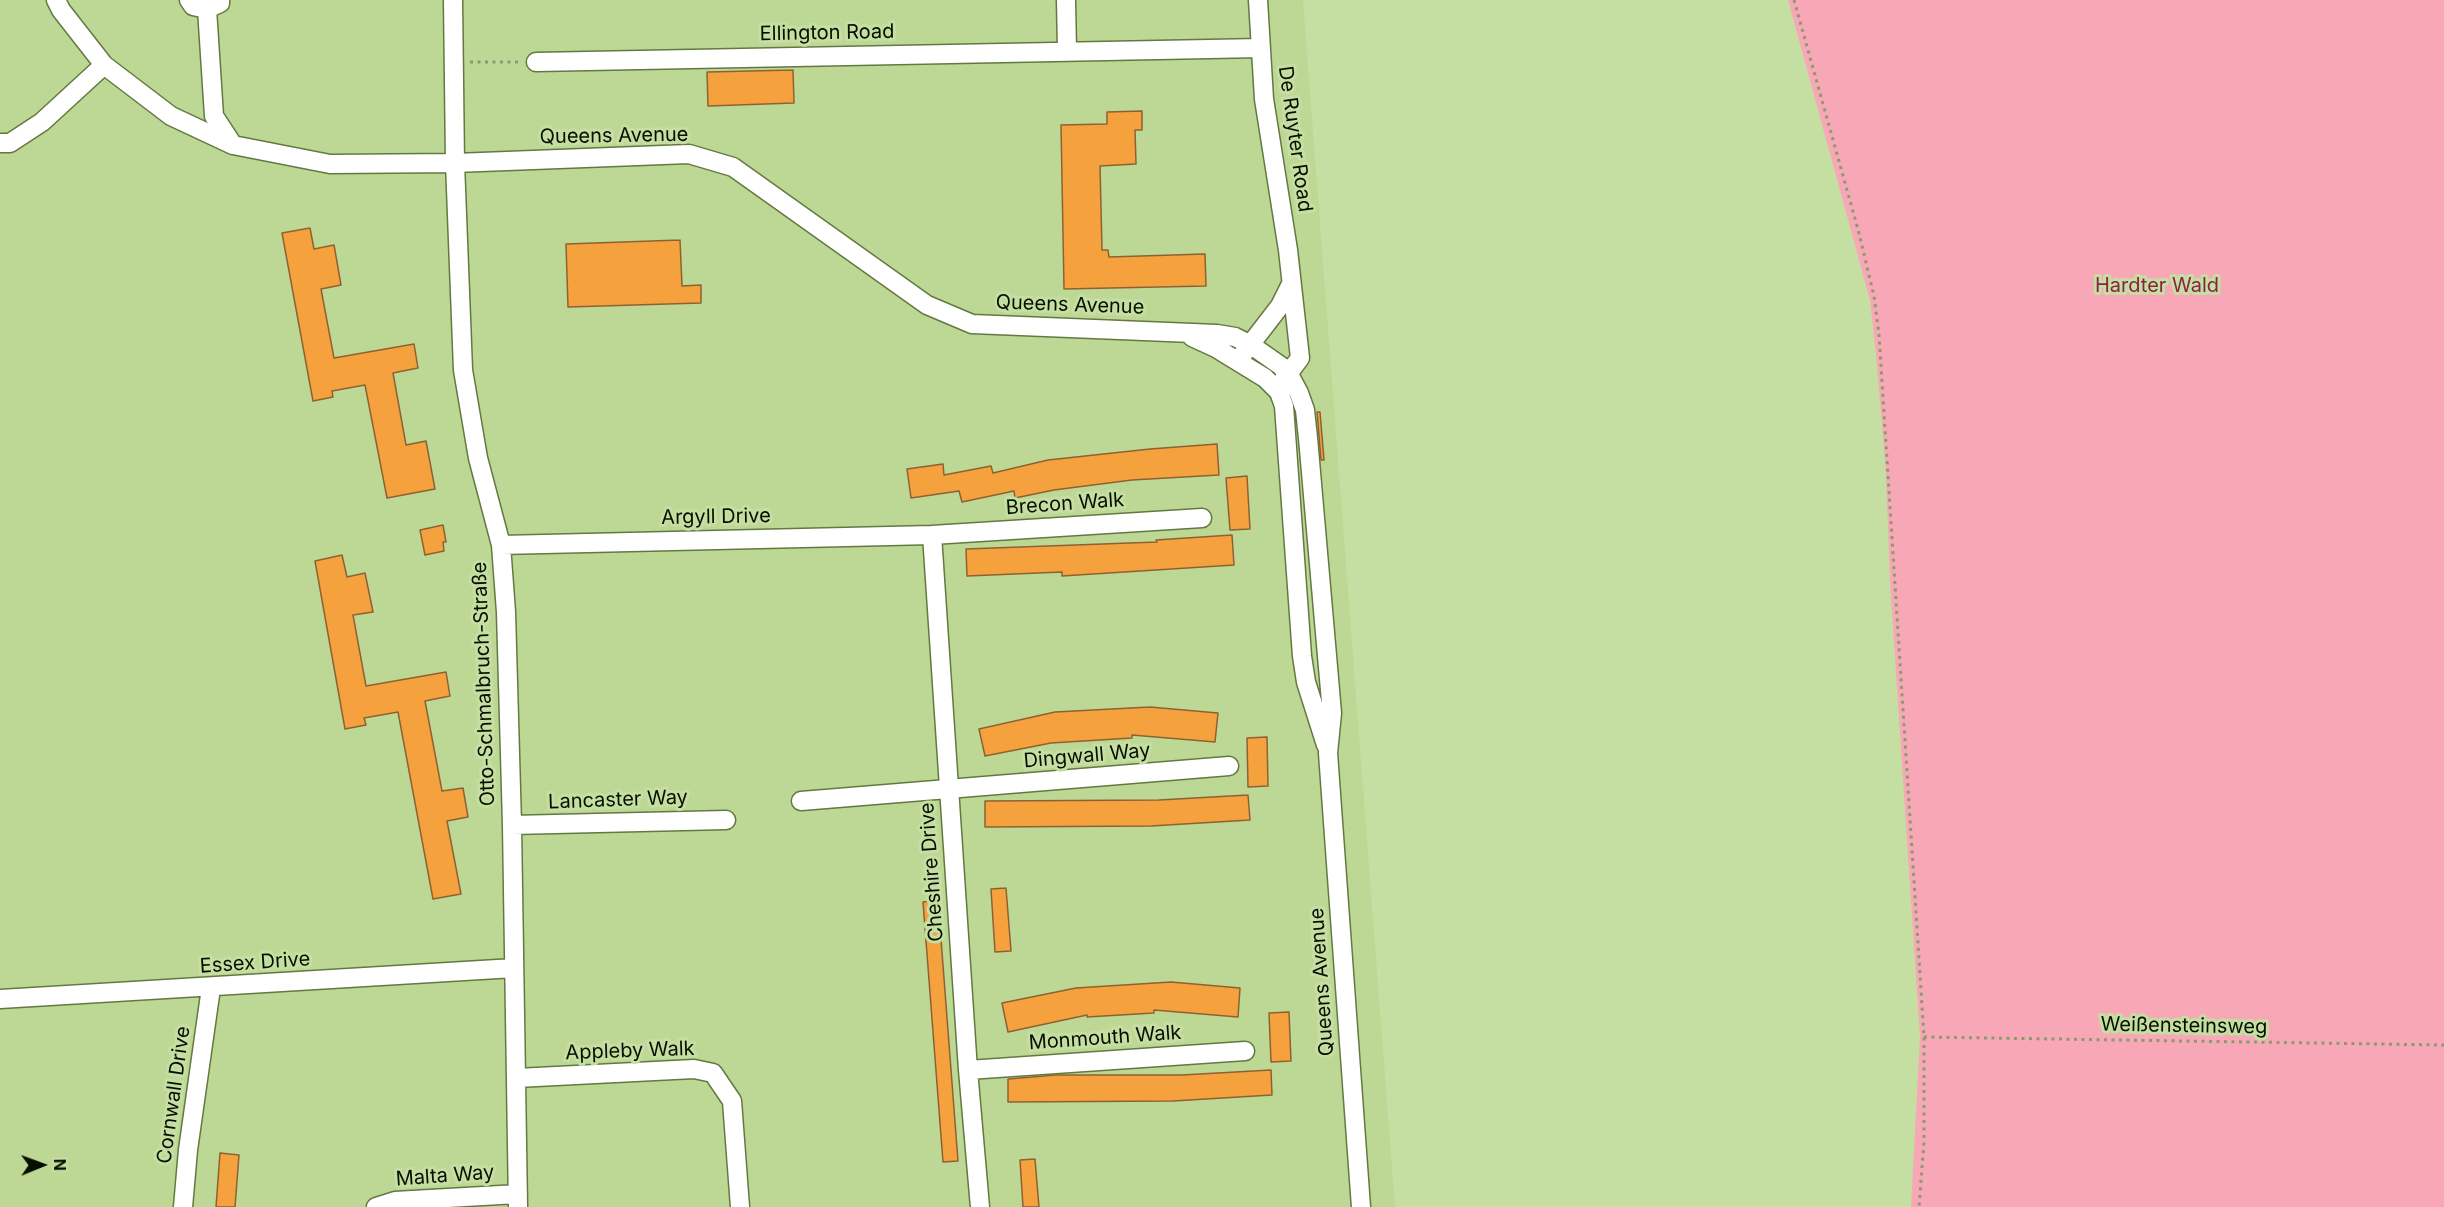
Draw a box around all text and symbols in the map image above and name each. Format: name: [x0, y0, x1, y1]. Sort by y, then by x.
street label: Ellington Road: [759, 20, 895, 46]
street label: De Ruyter Road: [1273, 64, 1317, 214]
street label: Queens Avenue: [539, 123, 689, 149]
park label: Hardter Wald: [2095, 274, 2219, 298]
street label: Queens Avenue: [995, 290, 1145, 320]
street label: Brecon Walk: [1005, 488, 1125, 520]
street label: Argyll Drive: [661, 504, 771, 530]
street label: Otto-Schmalbruch-Straße: [468, 561, 500, 807]
street label: Dingwall Way: [1023, 739, 1151, 773]
street label: Lancaster Way: [548, 786, 688, 814]
street label: Cheshire Drive: [915, 802, 949, 942]
street label: Queens Avenue: [1305, 907, 1339, 1057]
street label: Essex Drive: [199, 947, 311, 979]
street label: Weißensteinsweg: [2100, 1013, 2268, 1039]
street label: Monmouth Walk: [1028, 1021, 1182, 1055]
street label: Cornwall Drive: [152, 1025, 196, 1165]
street label: Appleby Walk: [565, 1037, 695, 1065]
north arrow: [12, 1135, 72, 1195]
text: N: [50, 1158, 70, 1171]
street label: Malta Way: [395, 1161, 495, 1191]

